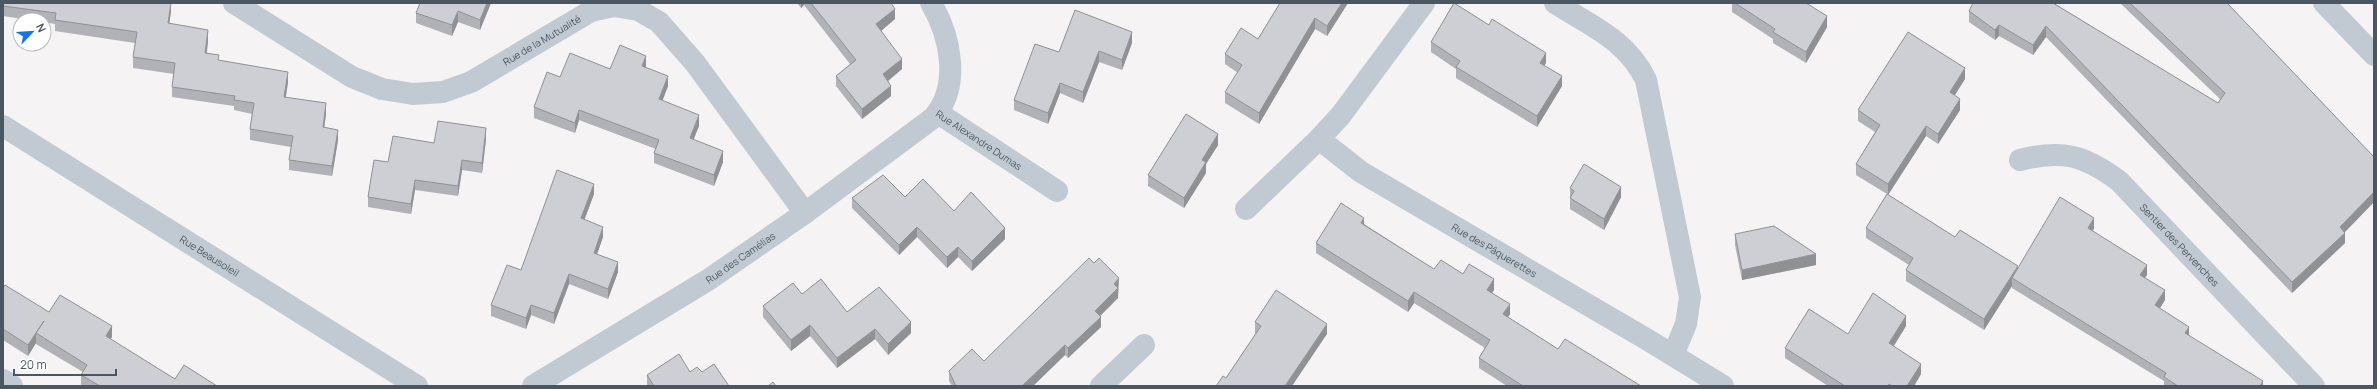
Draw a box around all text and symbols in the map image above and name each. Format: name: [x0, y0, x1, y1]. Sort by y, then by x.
north arrow: [12, 12, 52, 52]
street label: Rue de la Mutualité: [500, 12, 583, 69]
text: N: [33, 21, 50, 34]
street label: Rue Alexandre Dumas: [933, 106, 1025, 173]
street label: Sentier des Pervenches: [2137, 200, 2222, 289]
street label: Rue des Pâquerettes: [1449, 220, 1539, 280]
street label: Rue des Camélias: [703, 229, 778, 287]
street label: Rue Beausoleil: [177, 232, 242, 280]
scale bar: [14, 351, 116, 377]
text: 20 m: [20, 356, 47, 373]

